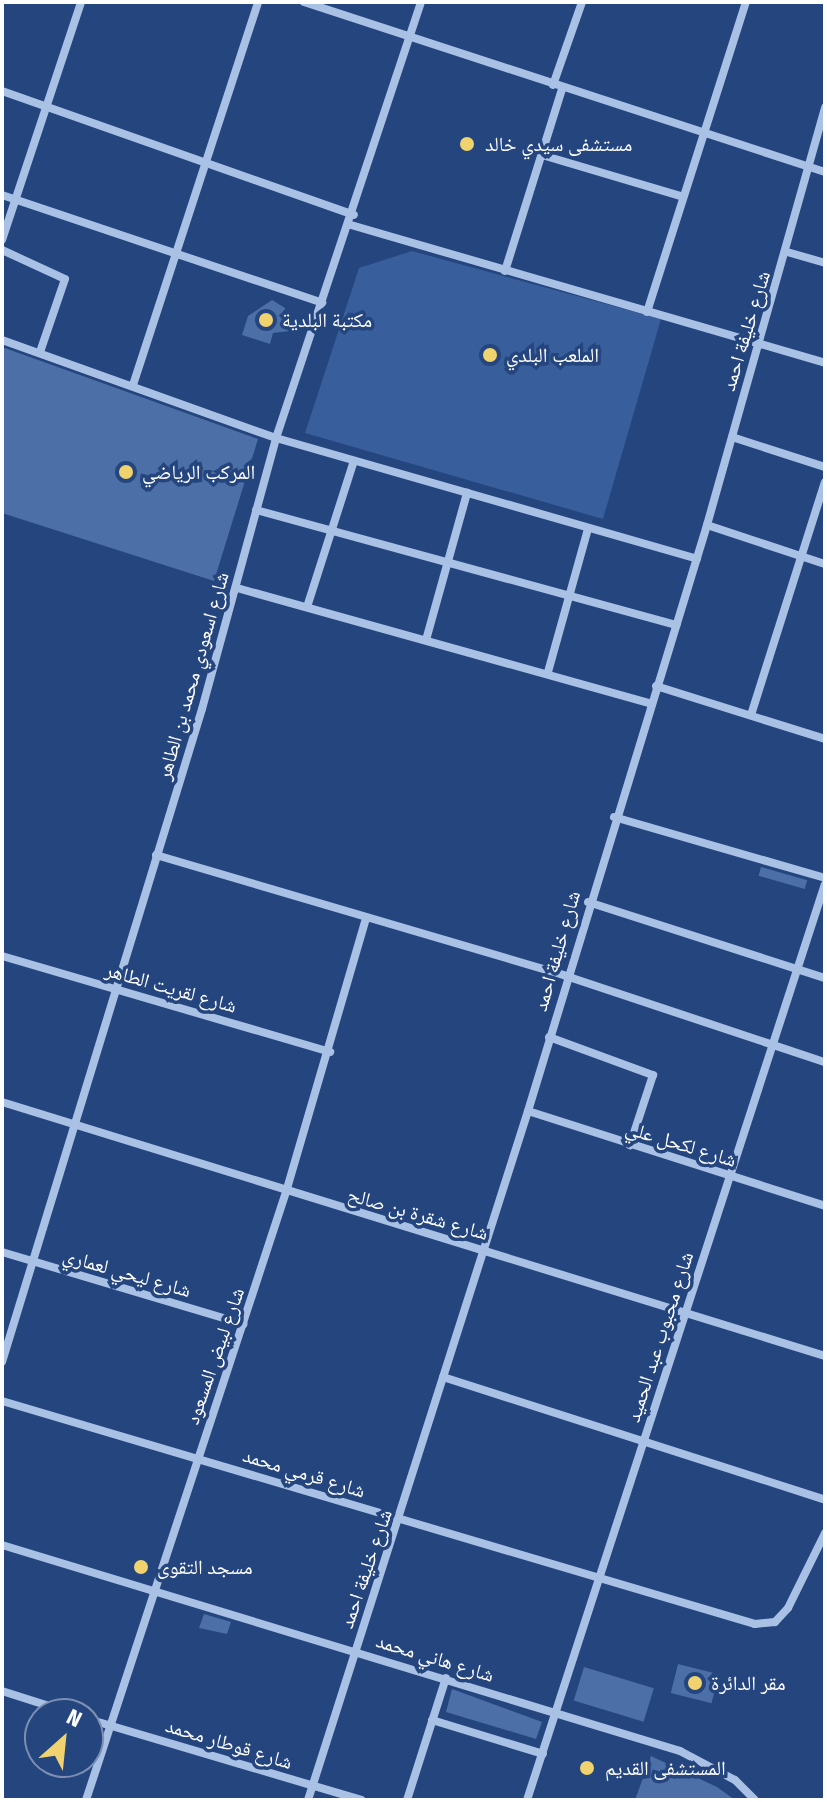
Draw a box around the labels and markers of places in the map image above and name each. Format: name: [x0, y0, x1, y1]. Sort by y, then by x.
place label: مستشفى سيدي خالد: [485, 132, 632, 156]
marker: مستشفى سيدي خالد: [456, 133, 478, 155]
place label: مكتبة البلدية: [282, 308, 372, 332]
marker: مكتبة البلدية: [257, 311, 275, 329]
place label: الملعب البلدي: [506, 343, 599, 367]
marker: الملعب البلدي: [481, 346, 499, 364]
place label: المركب الرياضي: [142, 460, 255, 484]
marker: المركب الرياضي: [117, 463, 135, 481]
place label: مسجد التقوى: [157, 1555, 253, 1579]
marker: مسجد التقوى: [132, 1558, 150, 1576]
place label: مقر الدائرة: [711, 1671, 786, 1695]
marker: مقر الدائرة: [686, 1674, 704, 1692]
place label: المستشفى القديم: [605, 1756, 726, 1780]
marker: المستشفى القديم: [576, 1757, 598, 1779]

